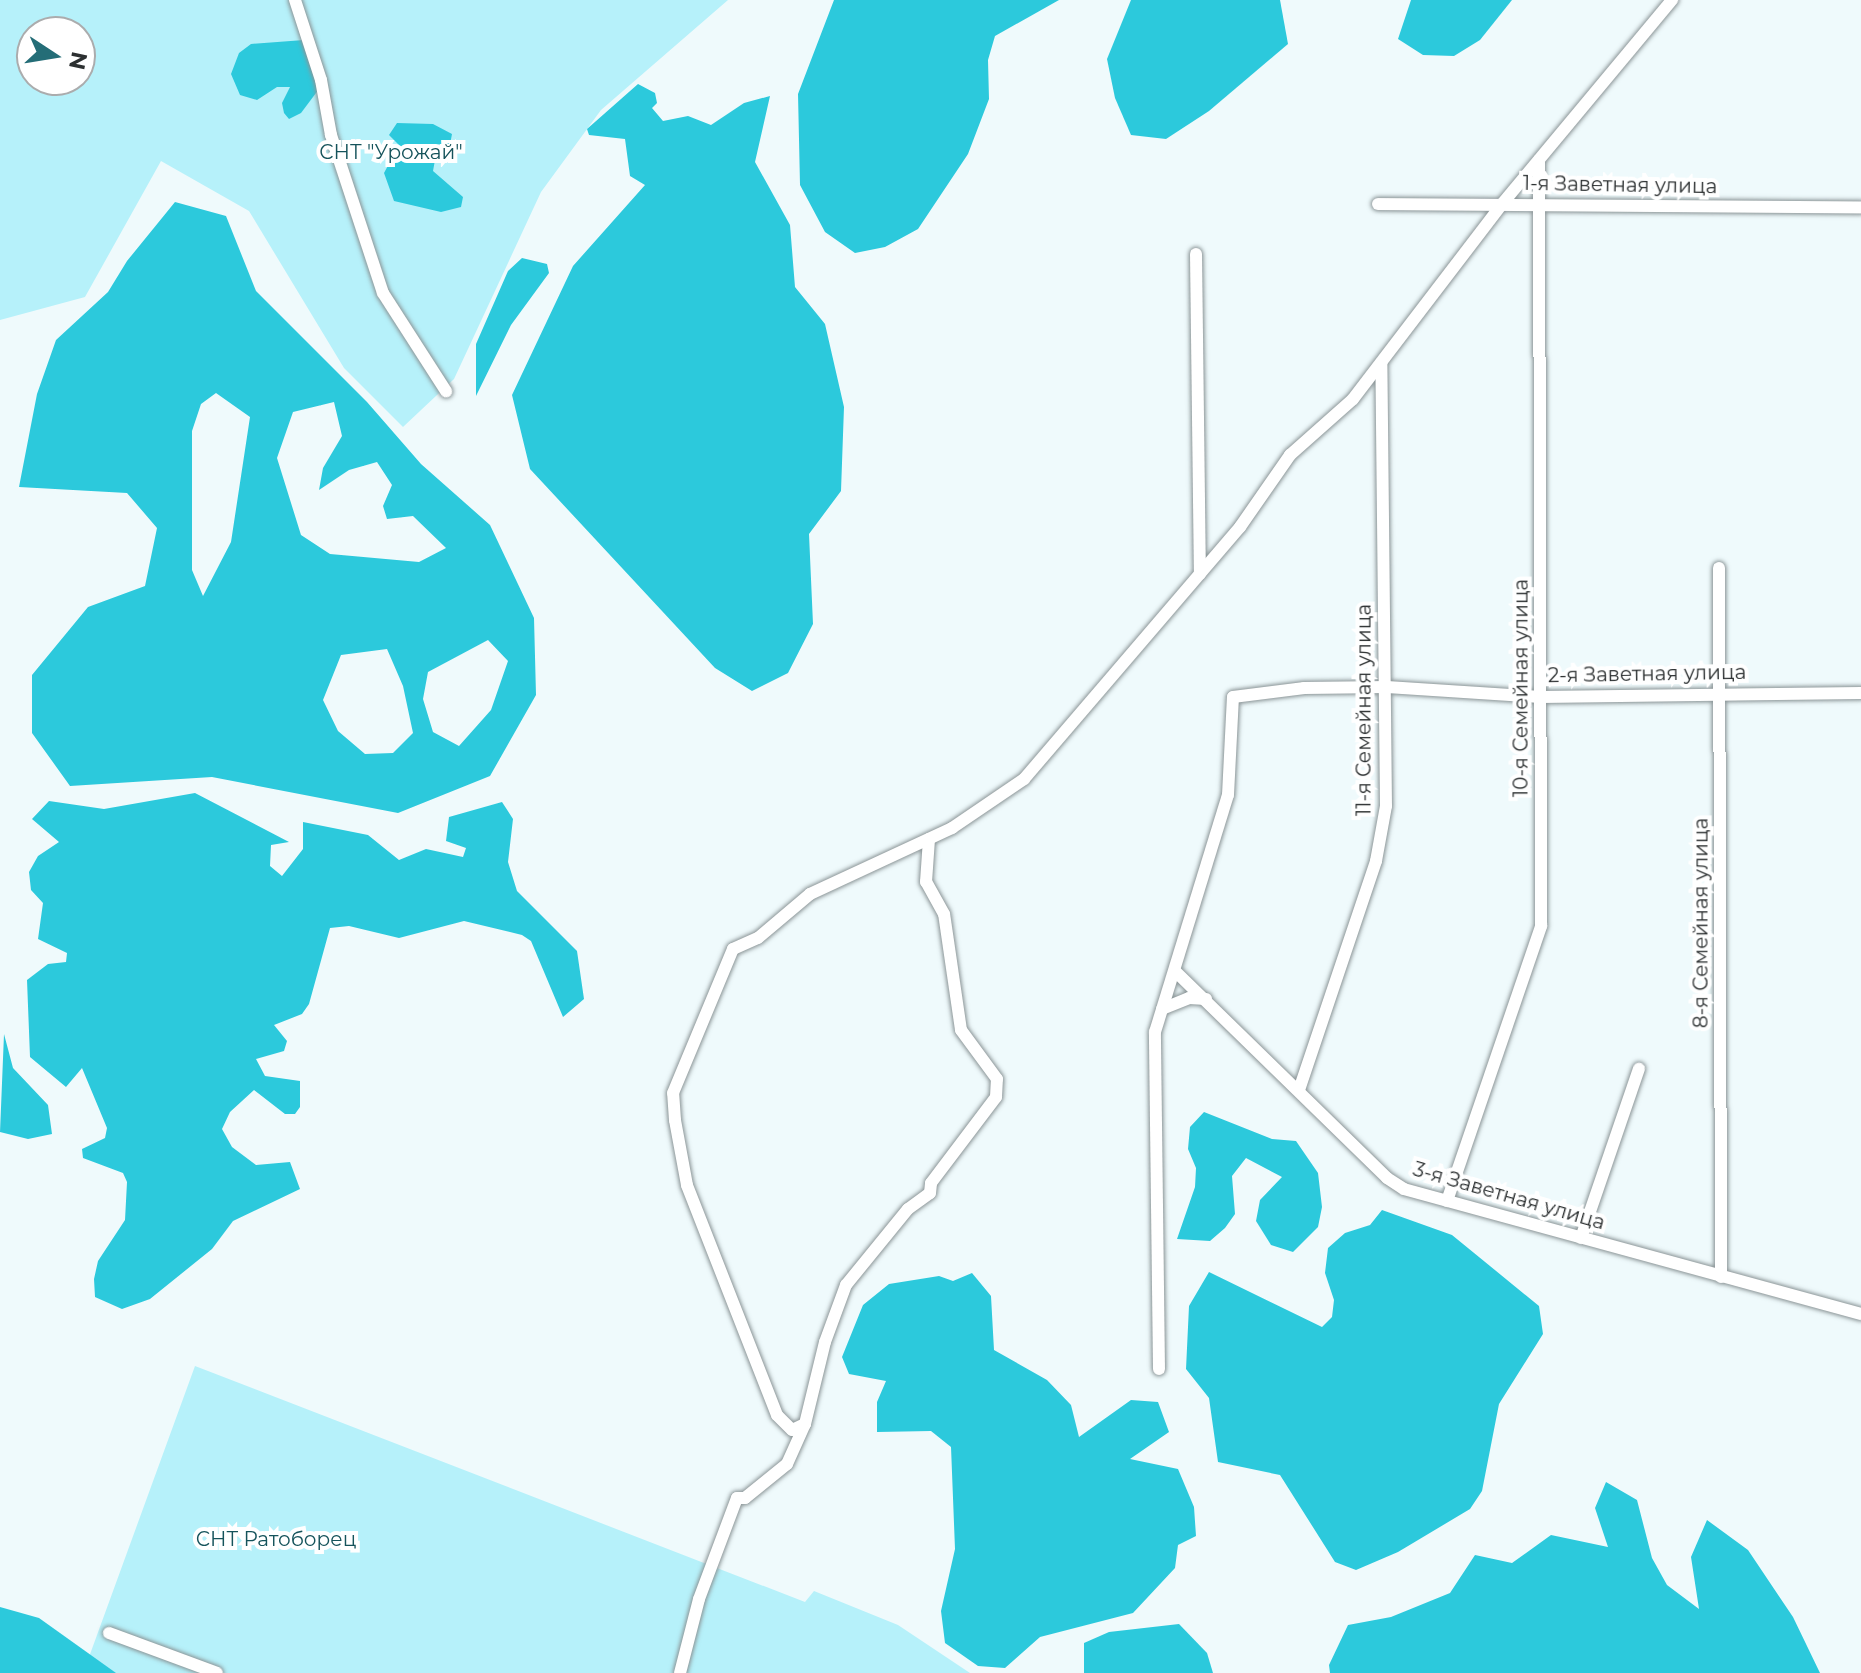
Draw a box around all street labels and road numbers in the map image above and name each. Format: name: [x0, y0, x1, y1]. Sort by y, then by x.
street label: 1-я Заветная улица: [1523, 171, 1717, 199]
street label: 10-я Семейная улица: [1509, 579, 1533, 797]
street label: 11-я Семейная улица: [1352, 604, 1376, 816]
street label: 2-я Заветная улица: [1548, 660, 1746, 688]
street label: 8-я Семейная улица: [1689, 818, 1713, 1028]
street label: 3-я Заветная улица: [1410, 1157, 1608, 1235]

